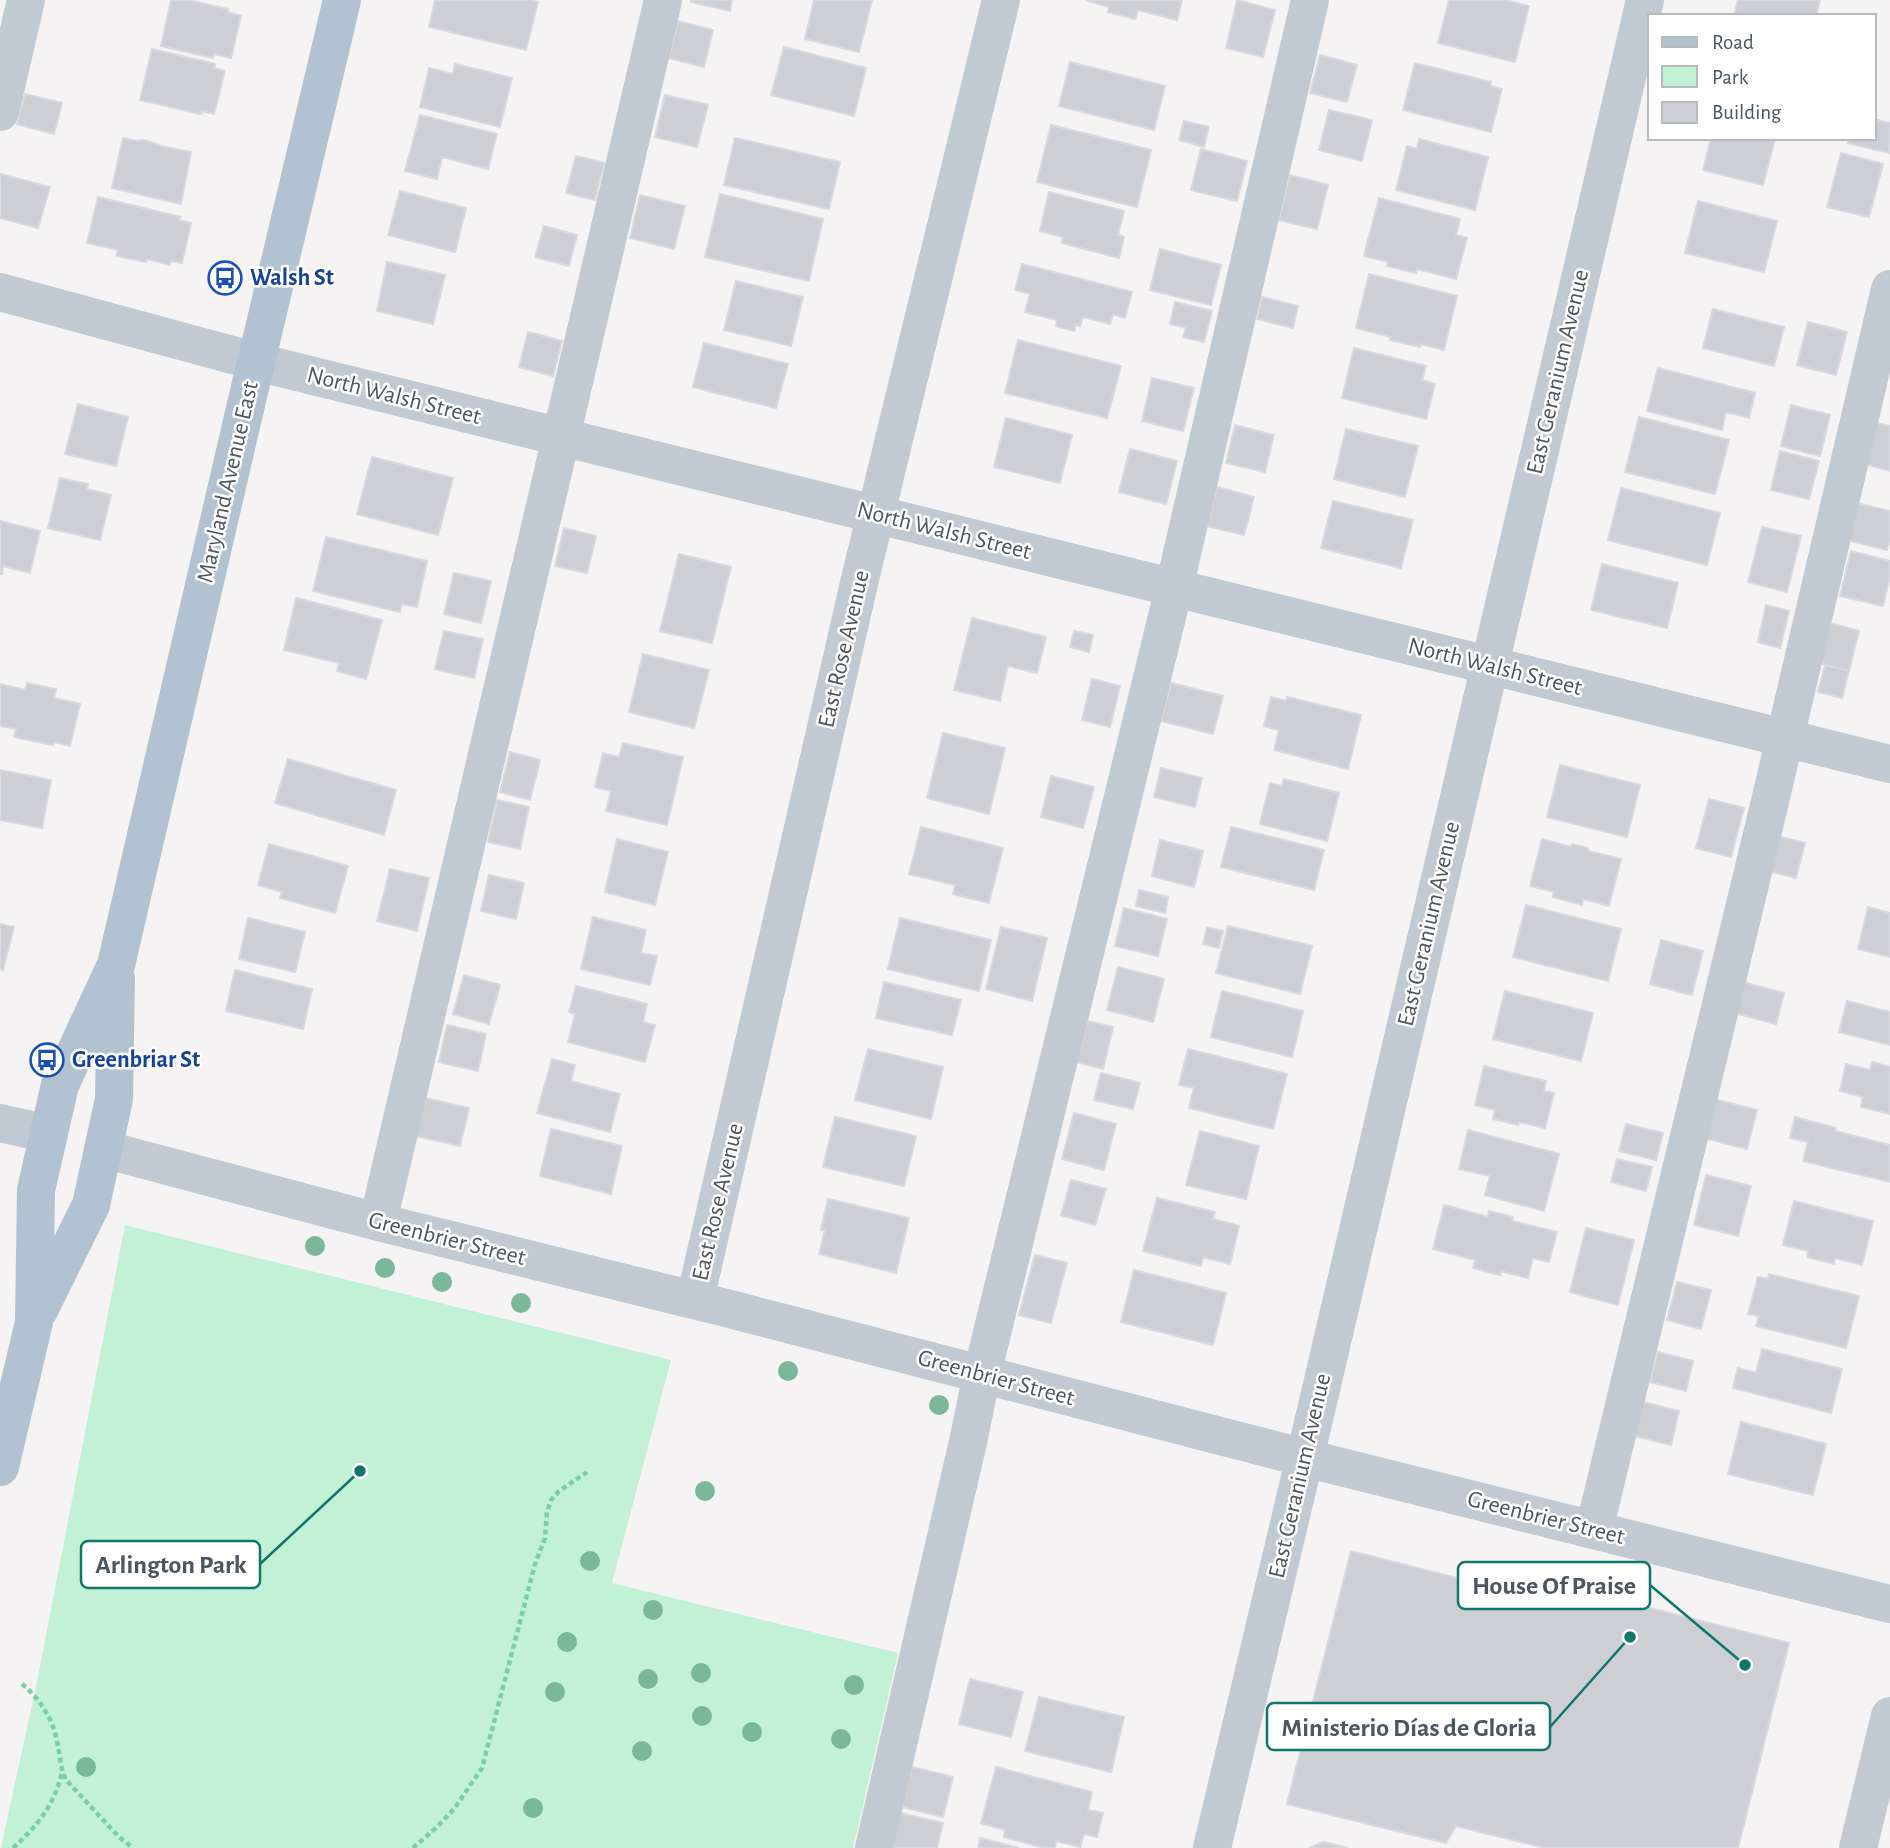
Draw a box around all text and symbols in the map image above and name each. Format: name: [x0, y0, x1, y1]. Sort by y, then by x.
legend: [1648, 14, 1876, 140]
text: Road: [1712, 32, 1754, 53]
text: Park: [1712, 67, 1749, 88]
text: Building: [1712, 102, 1782, 123]
bus stop icon: Walsh St: [206, 259, 244, 297]
place label: Walsh St: [250, 266, 334, 290]
street label: East Geranium Avenue: [1523, 267, 1593, 477]
street label: North Walsh Street: [305, 363, 484, 429]
street label: Maryland Avenue East: [193, 379, 263, 585]
street label: North Walsh Street: [855, 498, 1034, 564]
street label: East Rose Avenue: [814, 568, 874, 730]
street label: North Walsh Street: [1406, 634, 1585, 700]
street label: East Geranium Avenue: [1394, 819, 1464, 1029]
bus stop icon: Greenbriar St: [28, 1041, 66, 1079]
place label: Greenbriar St: [72, 1048, 200, 1072]
street label: East Rose Avenue: [688, 1121, 748, 1283]
street label: Greenbrier Street: [366, 1208, 528, 1270]
street label: Greenbrier Street: [915, 1346, 1077, 1411]
street label: East Geranium Avenue: [1265, 1371, 1335, 1581]
street label: Greenbrier Street: [1465, 1487, 1627, 1549]
callout: Arlington Park: [81, 1541, 260, 1588]
text: Arlington Park: [95, 1552, 247, 1578]
callout: House Of Praise: [1458, 1562, 1650, 1609]
text: House Of Praise: [1472, 1573, 1636, 1599]
callout: Ministerio Días de Gloria: [1267, 1703, 1550, 1750]
text: Ministerio Días de Gloria: [1282, 1715, 1536, 1741]

